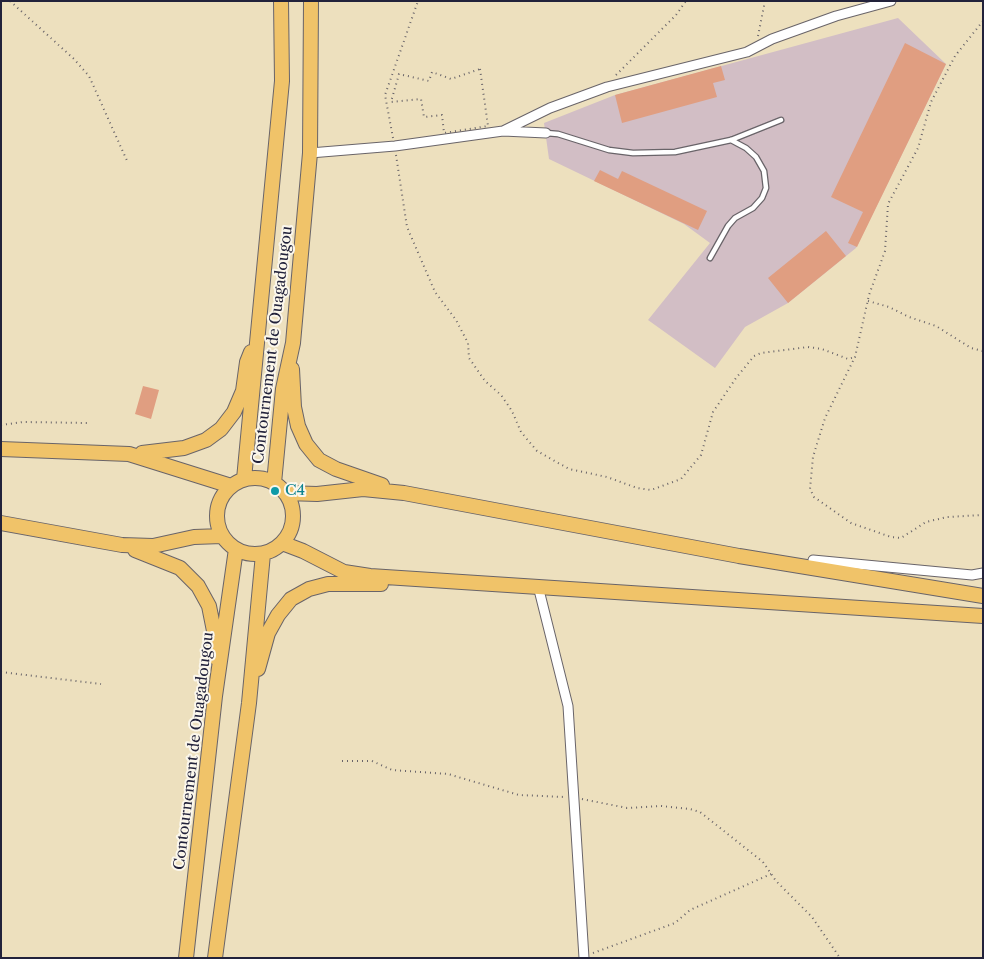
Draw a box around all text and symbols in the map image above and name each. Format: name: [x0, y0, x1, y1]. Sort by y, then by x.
street label: Contournement de Ouagadougou: [249, 225, 297, 465]
place label: C4: [285, 482, 305, 500]
marker: C4: [269, 485, 281, 497]
street label: Contournement de Ouagadougou: [170, 631, 218, 871]

